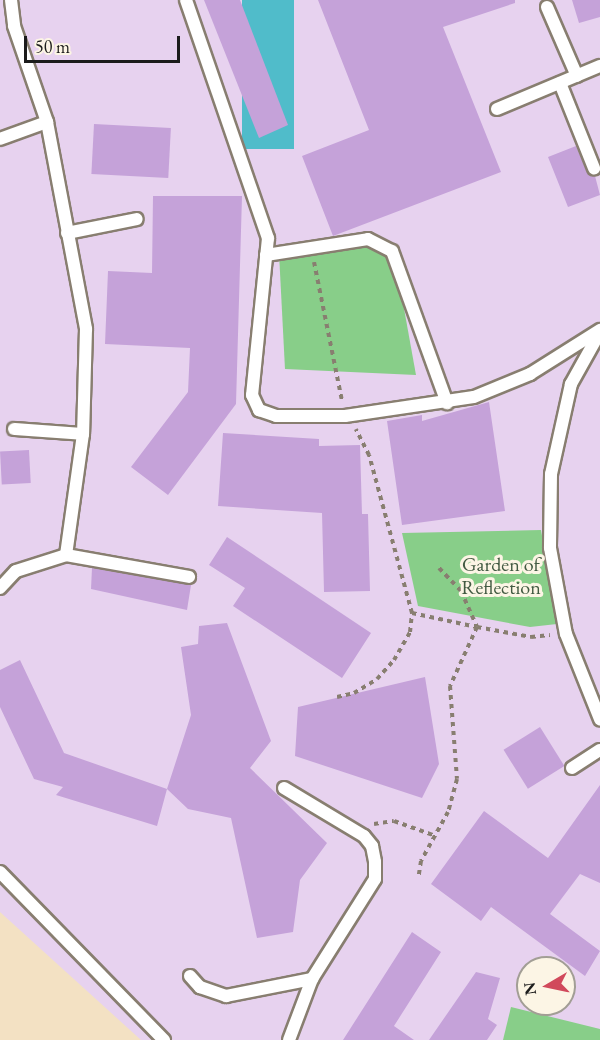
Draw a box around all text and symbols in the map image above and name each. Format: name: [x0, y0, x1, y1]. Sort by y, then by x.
scale bar: [27, 24, 183, 62]
text: 50 m: [35, 35, 70, 58]
park label: Garden of Reflection: [461, 553, 541, 600]
north arrow: [516, 956, 576, 1016]
text: N: [518, 981, 541, 997]

